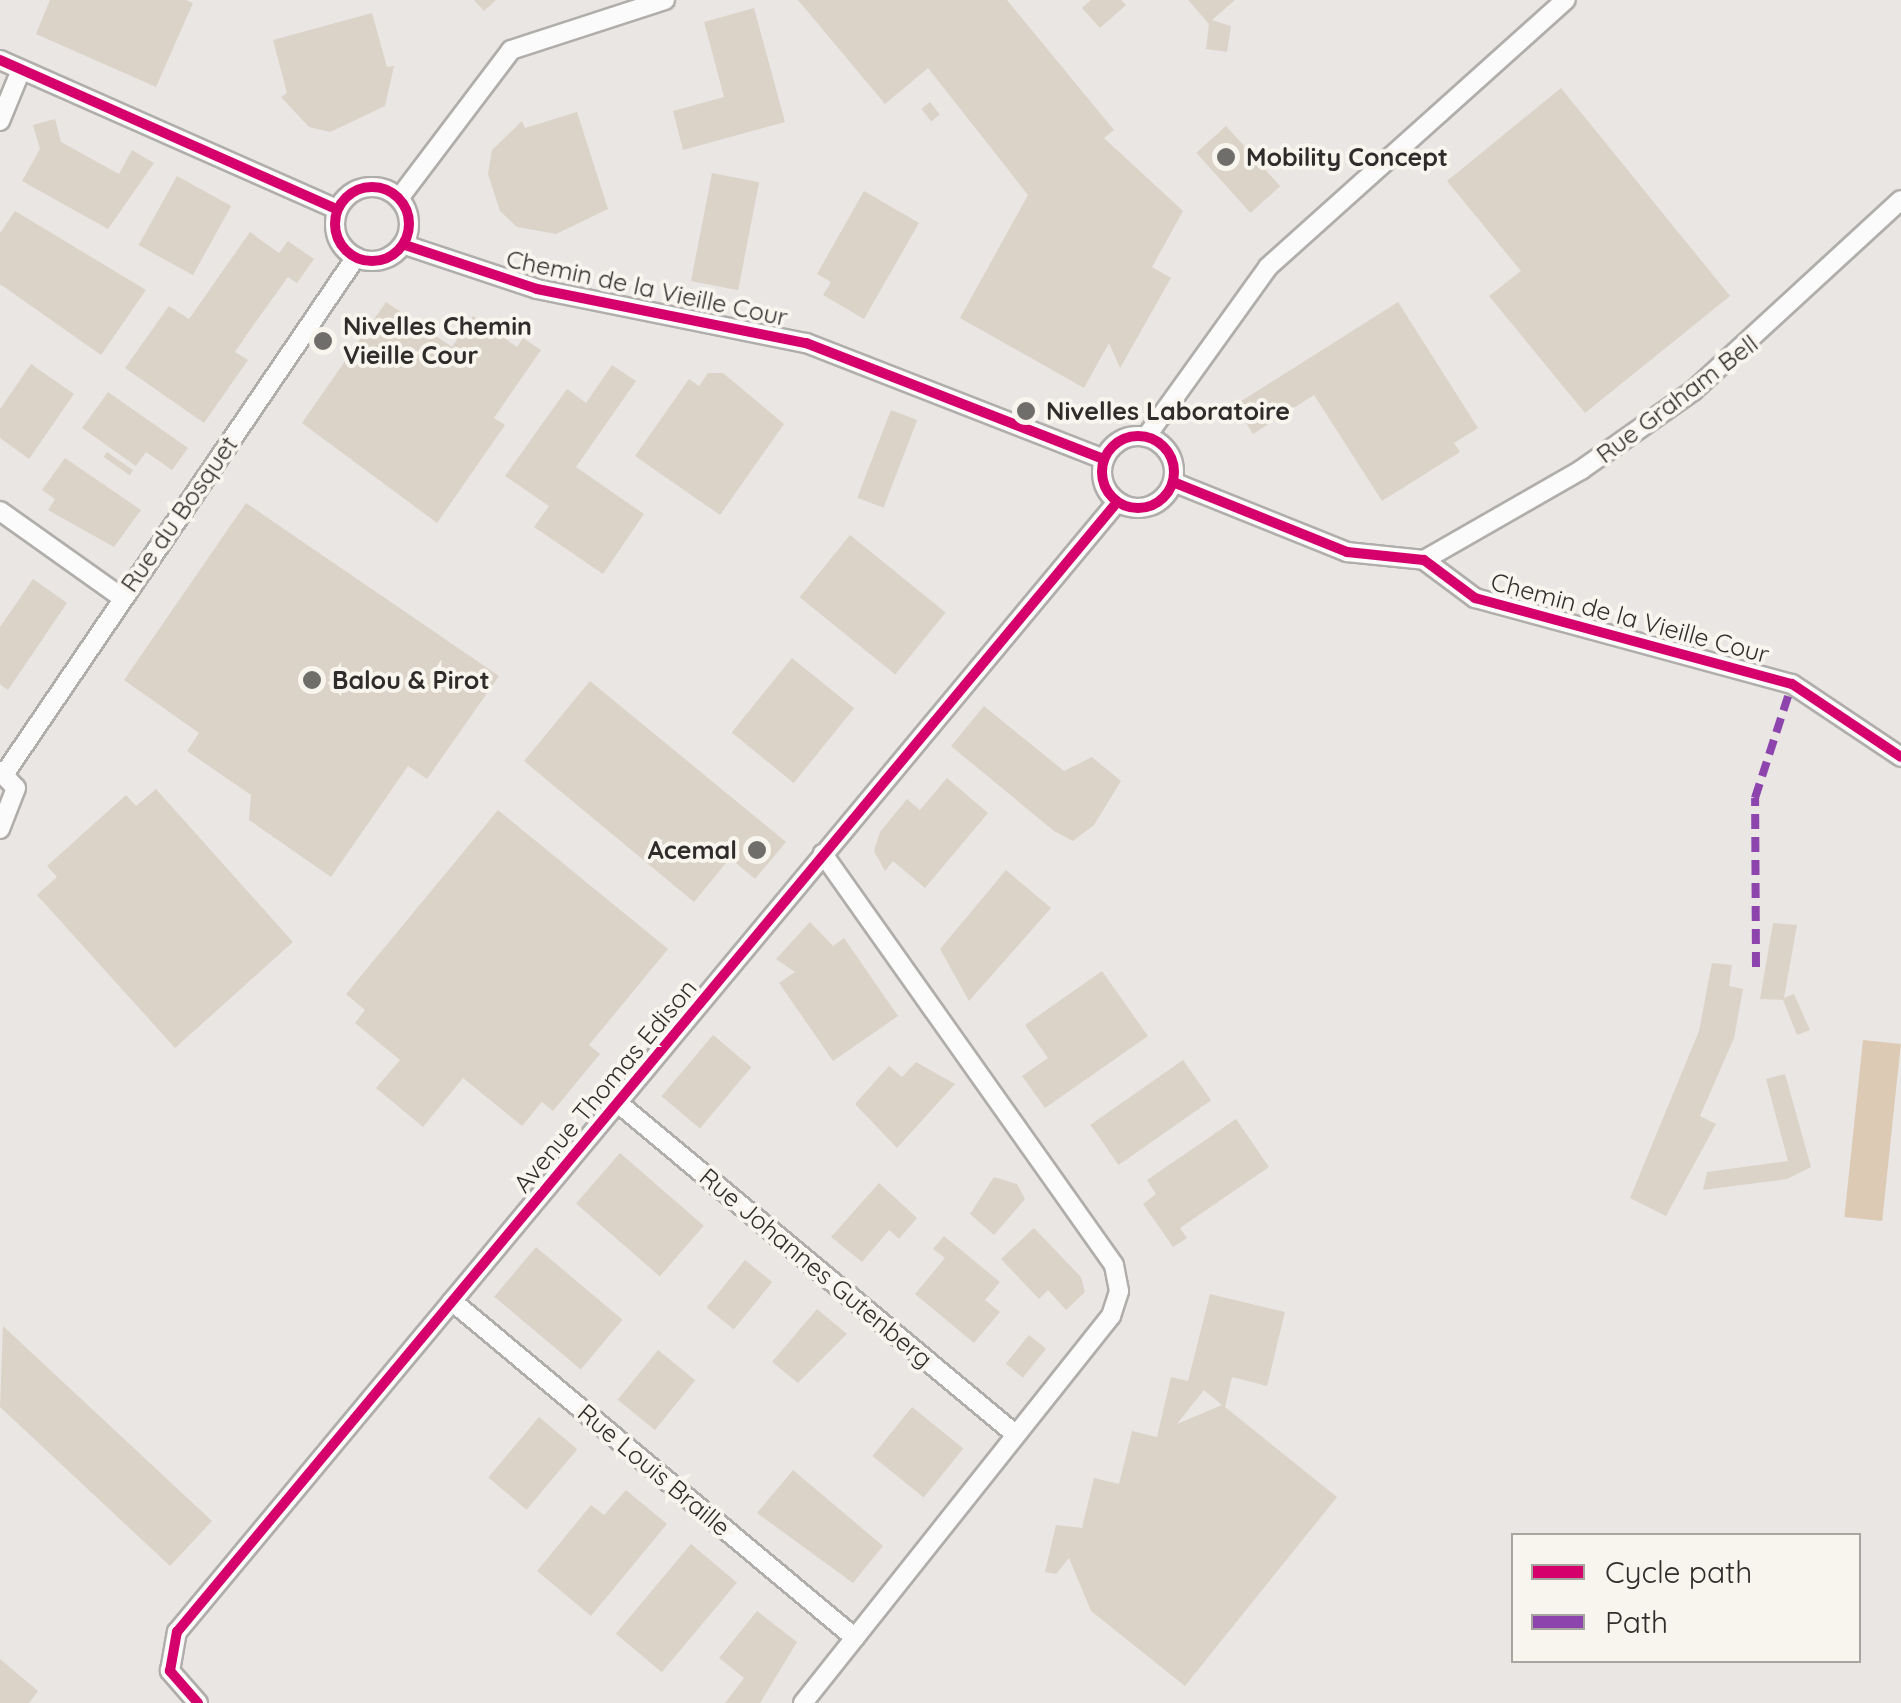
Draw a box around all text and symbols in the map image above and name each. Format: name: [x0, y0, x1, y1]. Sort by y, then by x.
place label: Mobility Concept: [1246, 142, 1448, 172]
marker: Mobility Concept: [1215, 146, 1237, 168]
street label: Chemin de la Vieille Cour: [504, 244, 790, 332]
place label: Nivelles Chemin Vieille Cour: [343, 312, 532, 371]
street label: Rue Graham Bell: [1590, 329, 1764, 469]
marker: Nivelles Chemin Vieille Cour: [312, 330, 334, 352]
place label: Nivelles Laboratoire: [1046, 396, 1290, 426]
marker: Nivelles Laboratoire: [1015, 400, 1037, 422]
street label: Rue du Bosquet: [114, 430, 244, 598]
street label: Chemin de la Vieille Cour: [1488, 566, 1772, 670]
place label: Balou & Pirot: [332, 665, 490, 695]
marker: Balou & Pirot: [301, 669, 323, 691]
place label: Acemal: [648, 835, 737, 865]
marker: Acemal: [746, 839, 768, 861]
street label: Avenue Thomas Edison: [507, 973, 703, 1199]
street label: Rue Johannes Gutenberg: [694, 1162, 938, 1374]
street label: Rue Louis Braille: [572, 1398, 736, 1542]
legend: [1511, 1533, 1861, 1663]
text: Cycle path: [1605, 1553, 1752, 1591]
text: Path: [1605, 1603, 1668, 1641]

